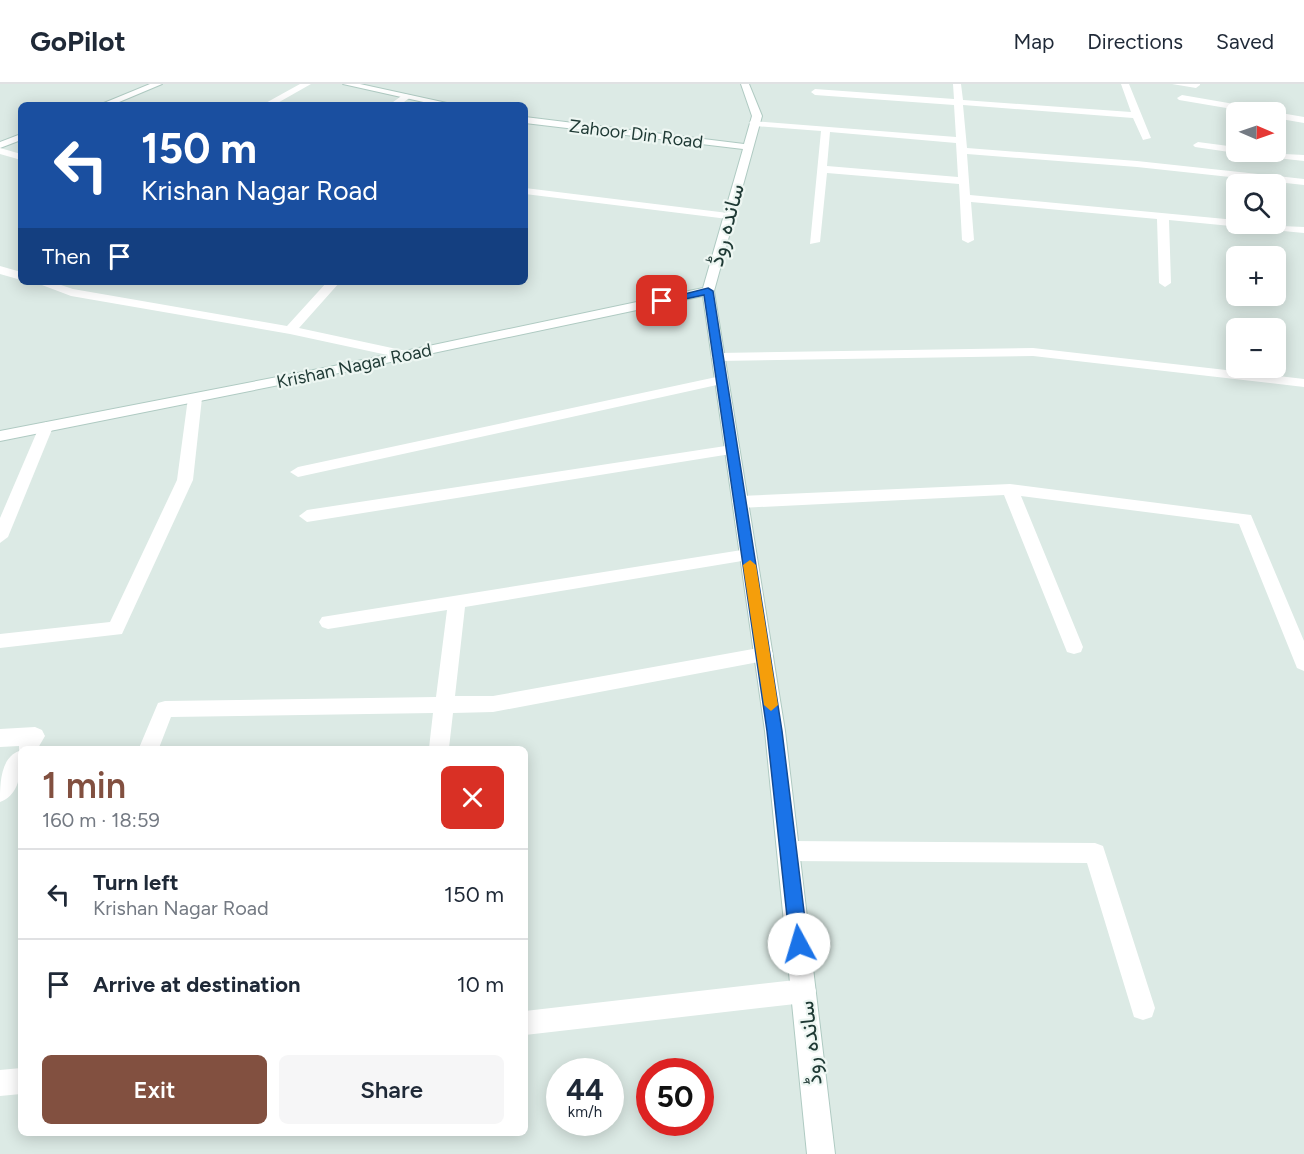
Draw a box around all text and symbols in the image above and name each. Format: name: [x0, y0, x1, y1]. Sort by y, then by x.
text: GoPilot: [30, 24, 126, 58]
text: Map: [1013, 29, 1054, 54]
text: Directions: [1087, 29, 1183, 54]
text: Saved: [1216, 29, 1274, 54]
north arrow: [1226, 102, 1286, 162]
map controls: [1226, 102, 1286, 378]
street label: Zahoor Din Road: [568, 115, 704, 153]
text: 150 m: [141, 123, 257, 174]
icon: left: [42, 126, 120, 204]
text: Krishan Nagar Road: [141, 174, 378, 207]
button: search: [1226, 174, 1286, 234]
street label: ساندہ روڈ: [702, 181, 750, 269]
icon: arrive: [103, 240, 136, 273]
text: Then: [42, 243, 91, 270]
button: +: [1226, 246, 1286, 306]
pin: [636, 275, 687, 326]
icon: arrive: [645, 284, 678, 317]
button: −: [1226, 318, 1286, 378]
street label: Krishan Nagar Road: [274, 339, 434, 393]
text: 1 min: [42, 764, 126, 807]
button: close: [441, 766, 504, 829]
text: 160 m · 18:59: [42, 808, 160, 832]
text: Turn left: [93, 869, 179, 896]
icon: left: [42, 878, 75, 911]
text: 150 m: [444, 881, 504, 908]
text: Krishan Nagar Road: [93, 896, 269, 920]
position arrow: [767, 912, 831, 976]
icon: arrive: [42, 968, 75, 1001]
text: Arrive at destination: [93, 971, 301, 998]
text: 10 m: [457, 971, 504, 998]
street label: ساندہ روڈ: [792, 1000, 828, 1086]
button: Exit: [42, 1055, 267, 1124]
button: Share: [279, 1055, 504, 1124]
speed limit sign: 50: [636, 1058, 714, 1136]
text: 44: [566, 1071, 604, 1108]
text: km/h: [568, 1103, 602, 1121]

